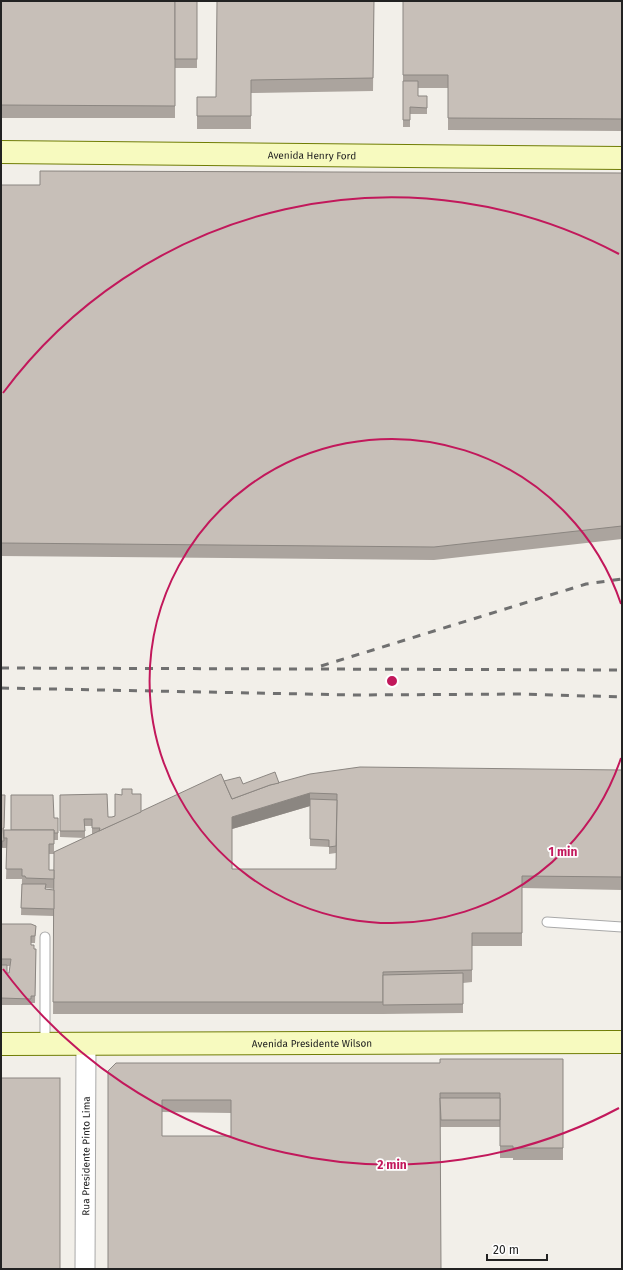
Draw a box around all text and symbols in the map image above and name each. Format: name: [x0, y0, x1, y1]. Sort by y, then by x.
street label: Avenida Henry Ford: [268, 150, 356, 162]
centre of rings: [385, 674, 399, 688]
text: 1 min: [549, 845, 577, 859]
street label: Avenida Presidente Wilson: [252, 1038, 372, 1050]
street label: Rua Presidente Pinto Lima: [80, 1096, 93, 1216]
text: 2 min: [377, 1158, 407, 1172]
scale bar: [487, 1236, 547, 1262]
text: 20 m: [493, 1243, 519, 1257]

